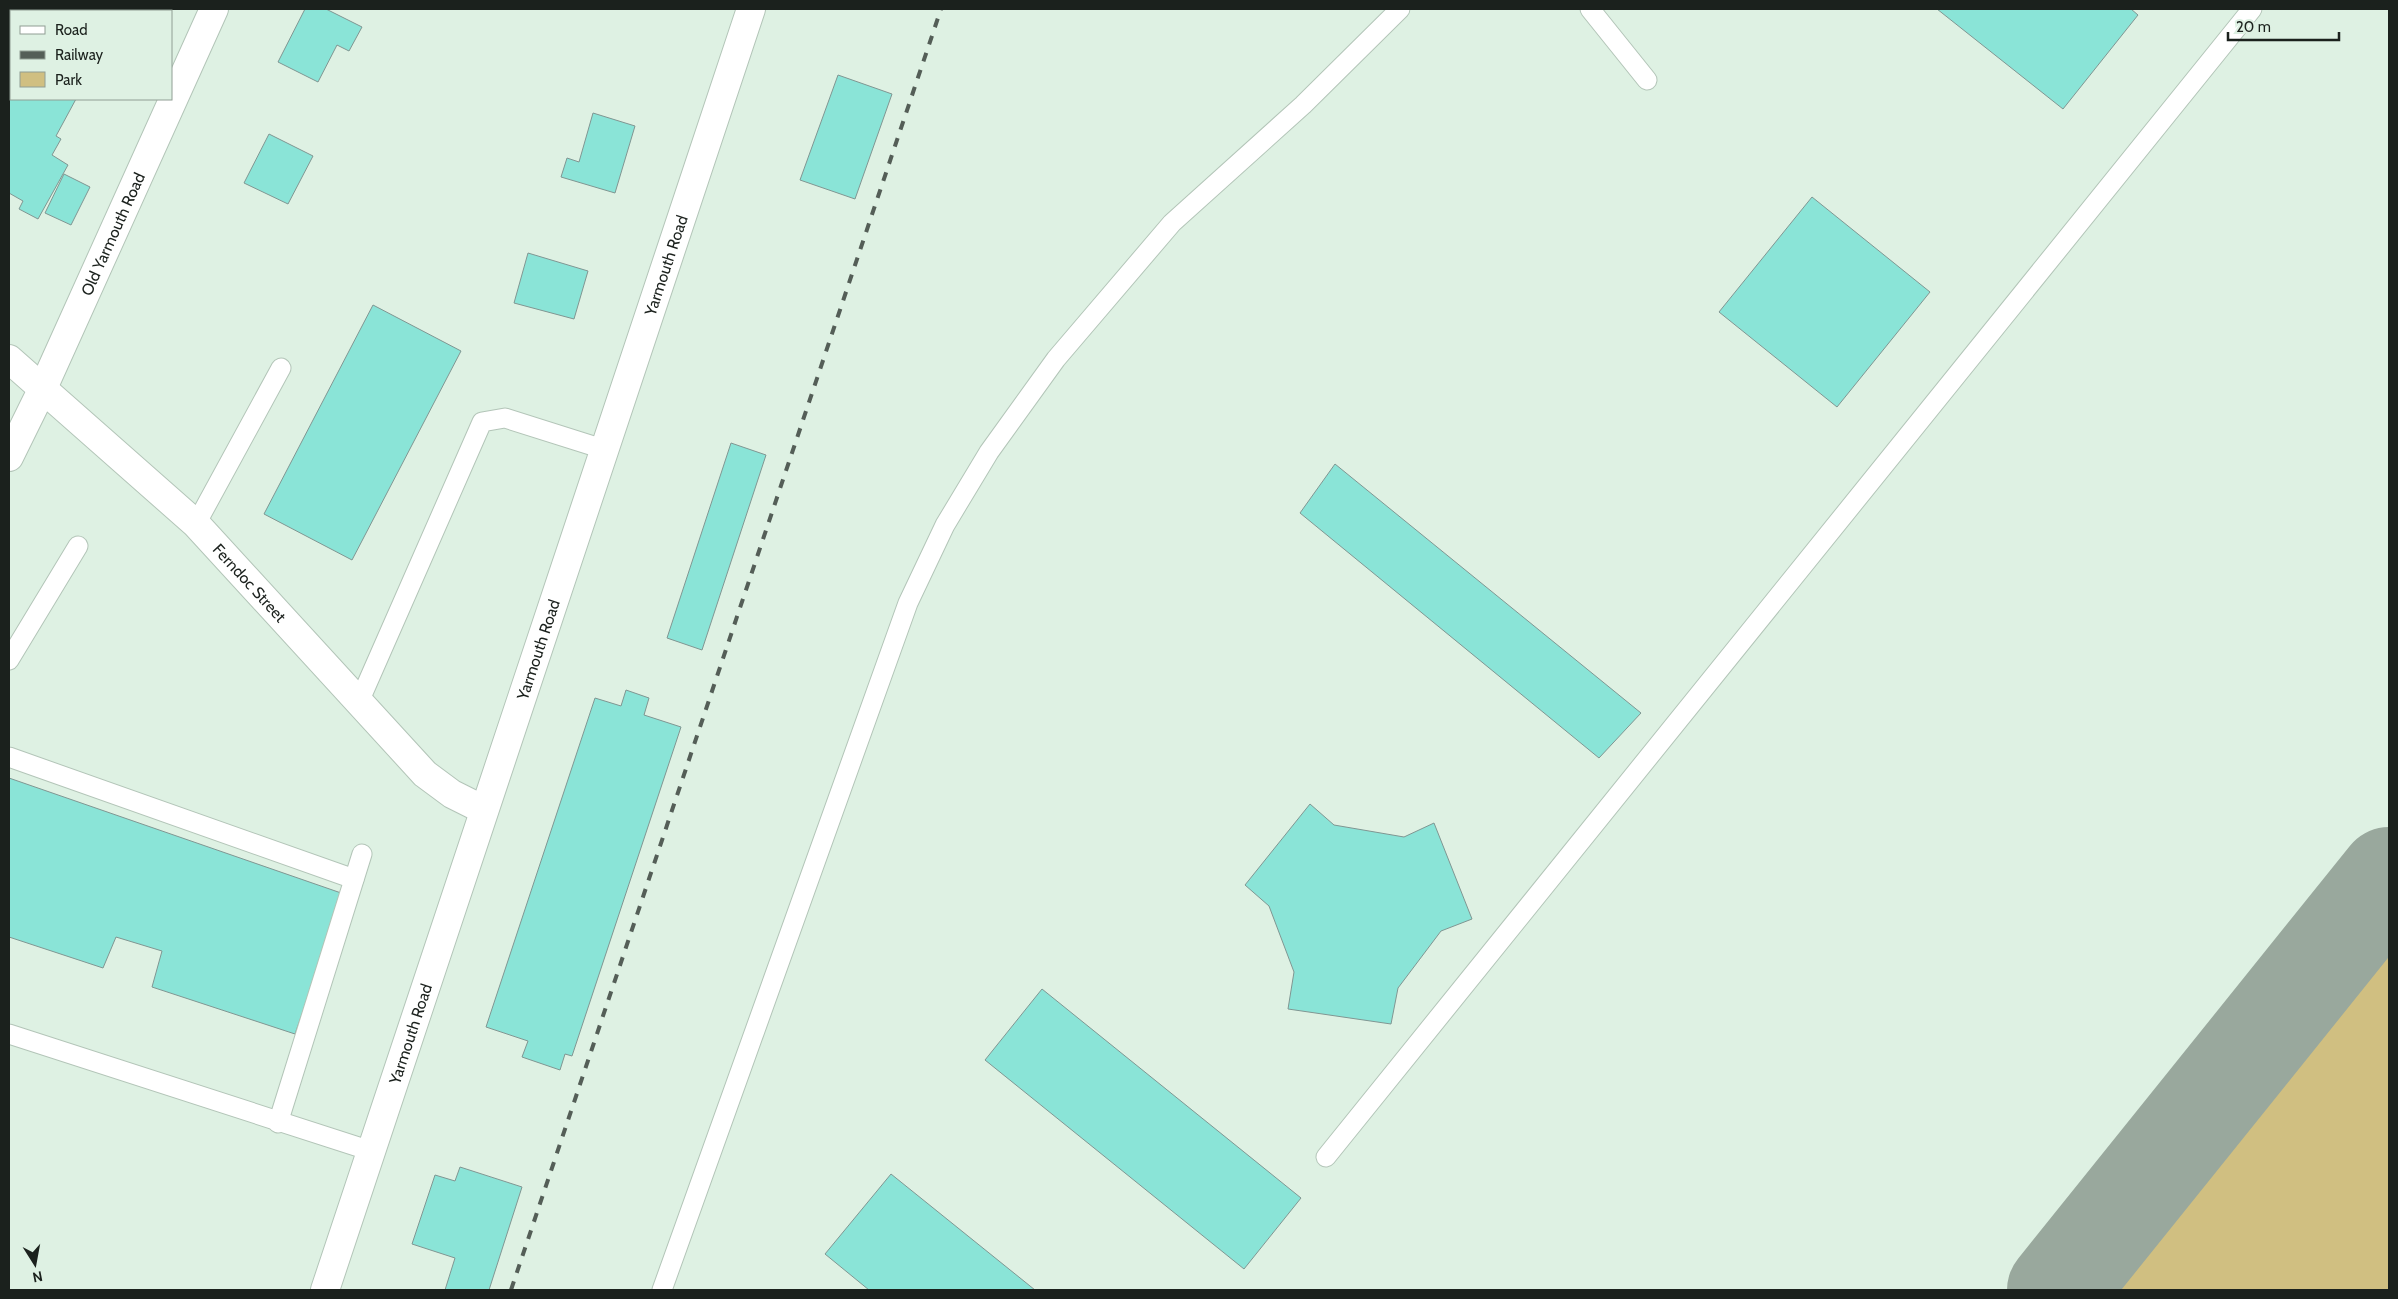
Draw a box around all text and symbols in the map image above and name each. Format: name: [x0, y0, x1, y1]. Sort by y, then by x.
legend: [10, 10, 172, 100]
scale bar: [2228, 10, 2339, 42]
text: 20 m: [2236, 18, 2271, 36]
text: Road: [55, 21, 88, 39]
text: Railway: [55, 46, 104, 64]
text: Park: [55, 71, 82, 89]
street label: Old Yarmouth Road: [77, 169, 149, 298]
street label: Yarmouth Road: [640, 213, 691, 319]
street label: Ferndoc Street: [209, 540, 291, 626]
street label: Yarmouth Road: [512, 597, 563, 703]
street label: Yarmouth Road: [384, 981, 436, 1087]
north arrow: [10, 1239, 60, 1289]
text: N: [31, 1267, 44, 1287]

